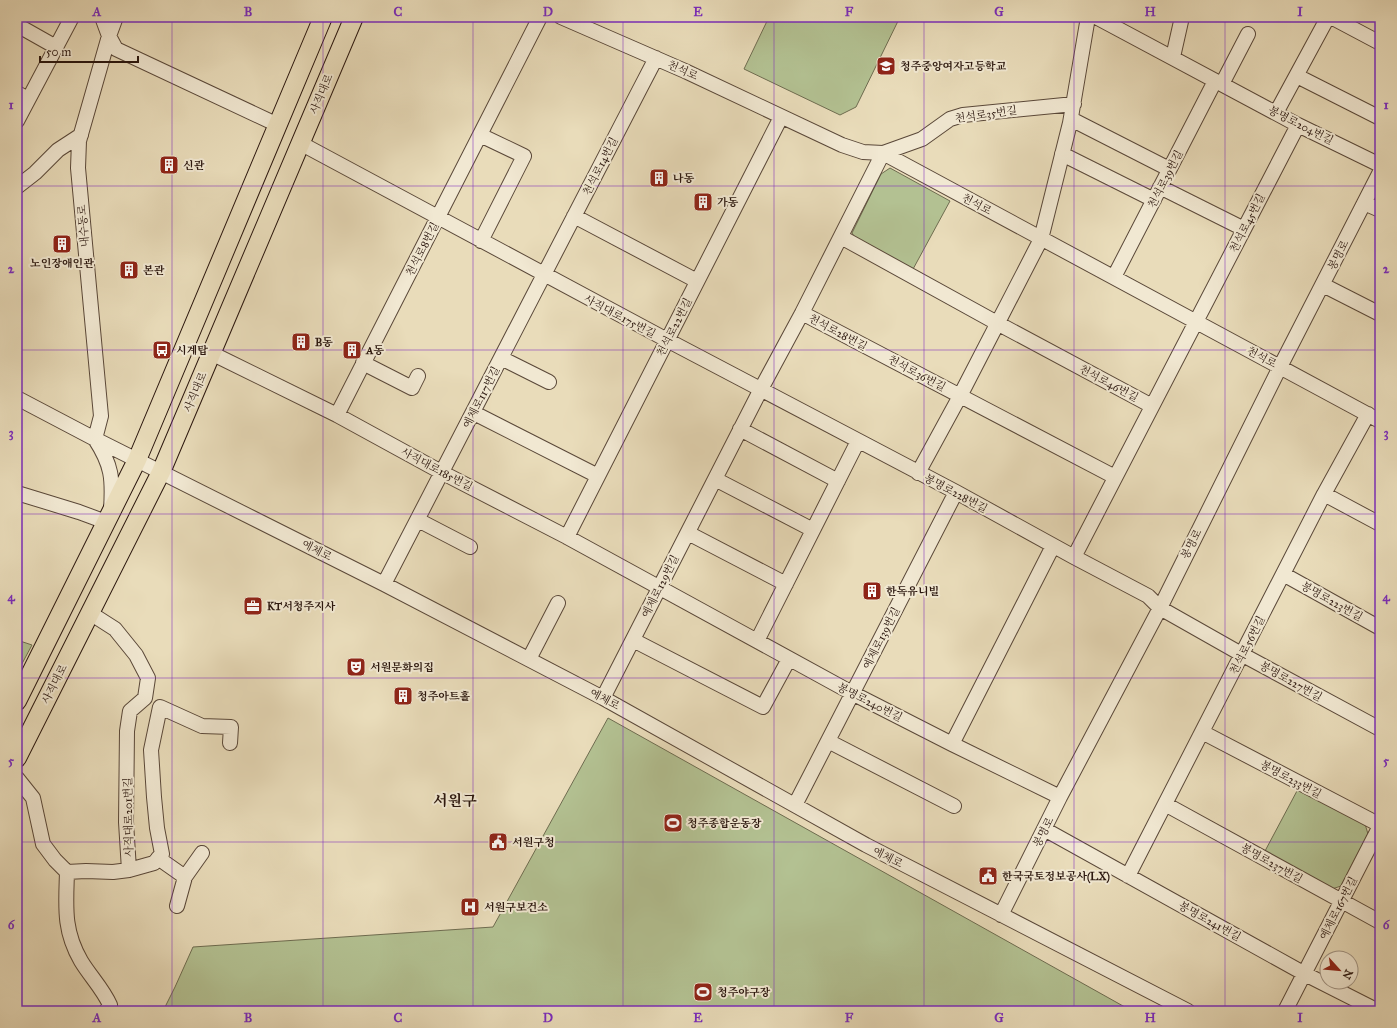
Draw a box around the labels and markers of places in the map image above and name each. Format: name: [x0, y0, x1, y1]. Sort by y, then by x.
school or university icon: 청주중앙여자고등학교: [875, 55, 897, 77]
place label: 청주중앙여자고등학교: [900, 60, 1007, 73]
building icon: 신관: [158, 154, 180, 176]
place label: 신관: [183, 159, 205, 172]
building icon: 나동: [648, 167, 670, 189]
place label: 나동: [673, 172, 695, 185]
building icon: 가동: [692, 191, 714, 213]
place label: 가동: [717, 196, 739, 209]
building icon: 노인장애인관: [51, 233, 73, 255]
place label: 노인장애인관: [30, 257, 94, 270]
building icon: 본관: [118, 259, 140, 281]
place label: 본관: [143, 264, 165, 277]
building icon: B동: [290, 331, 312, 353]
place label: B동: [315, 336, 333, 349]
bus stop icon: 시계탑: [151, 339, 173, 361]
building icon: A동: [341, 339, 363, 361]
place label: 시계탑: [176, 344, 208, 357]
place label: A동: [365, 344, 384, 357]
building icon: 한독유니빌: [861, 580, 883, 602]
place label: 한독유니빌: [886, 585, 939, 598]
office icon: KT서청주지사: [242, 595, 264, 617]
place label: KT서청주지사: [267, 600, 336, 613]
theatre icon: 서원문화의집: [345, 656, 367, 678]
place label: 서원문화의집: [370, 661, 434, 674]
building icon: 청주아트홀: [392, 685, 414, 707]
place label: 청주아트홀: [417, 690, 471, 703]
sports icon: 청주종합운동장: [662, 812, 684, 834]
place label: 청주종합운동장: [687, 817, 762, 830]
public building icon: 서원구청: [487, 831, 509, 853]
place label: 서원구청: [512, 836, 555, 849]
public building icon: 한국국토정보공사(LX): [977, 865, 999, 887]
place label: 한국국토정보공사(LX): [1002, 870, 1110, 884]
hospital icon: 서원구보건소: [459, 896, 481, 918]
place label: 서원구보건소: [484, 901, 548, 914]
sports icon: 청주야구장: [692, 981, 714, 1003]
place label: 청주야구장: [717, 986, 771, 999]

